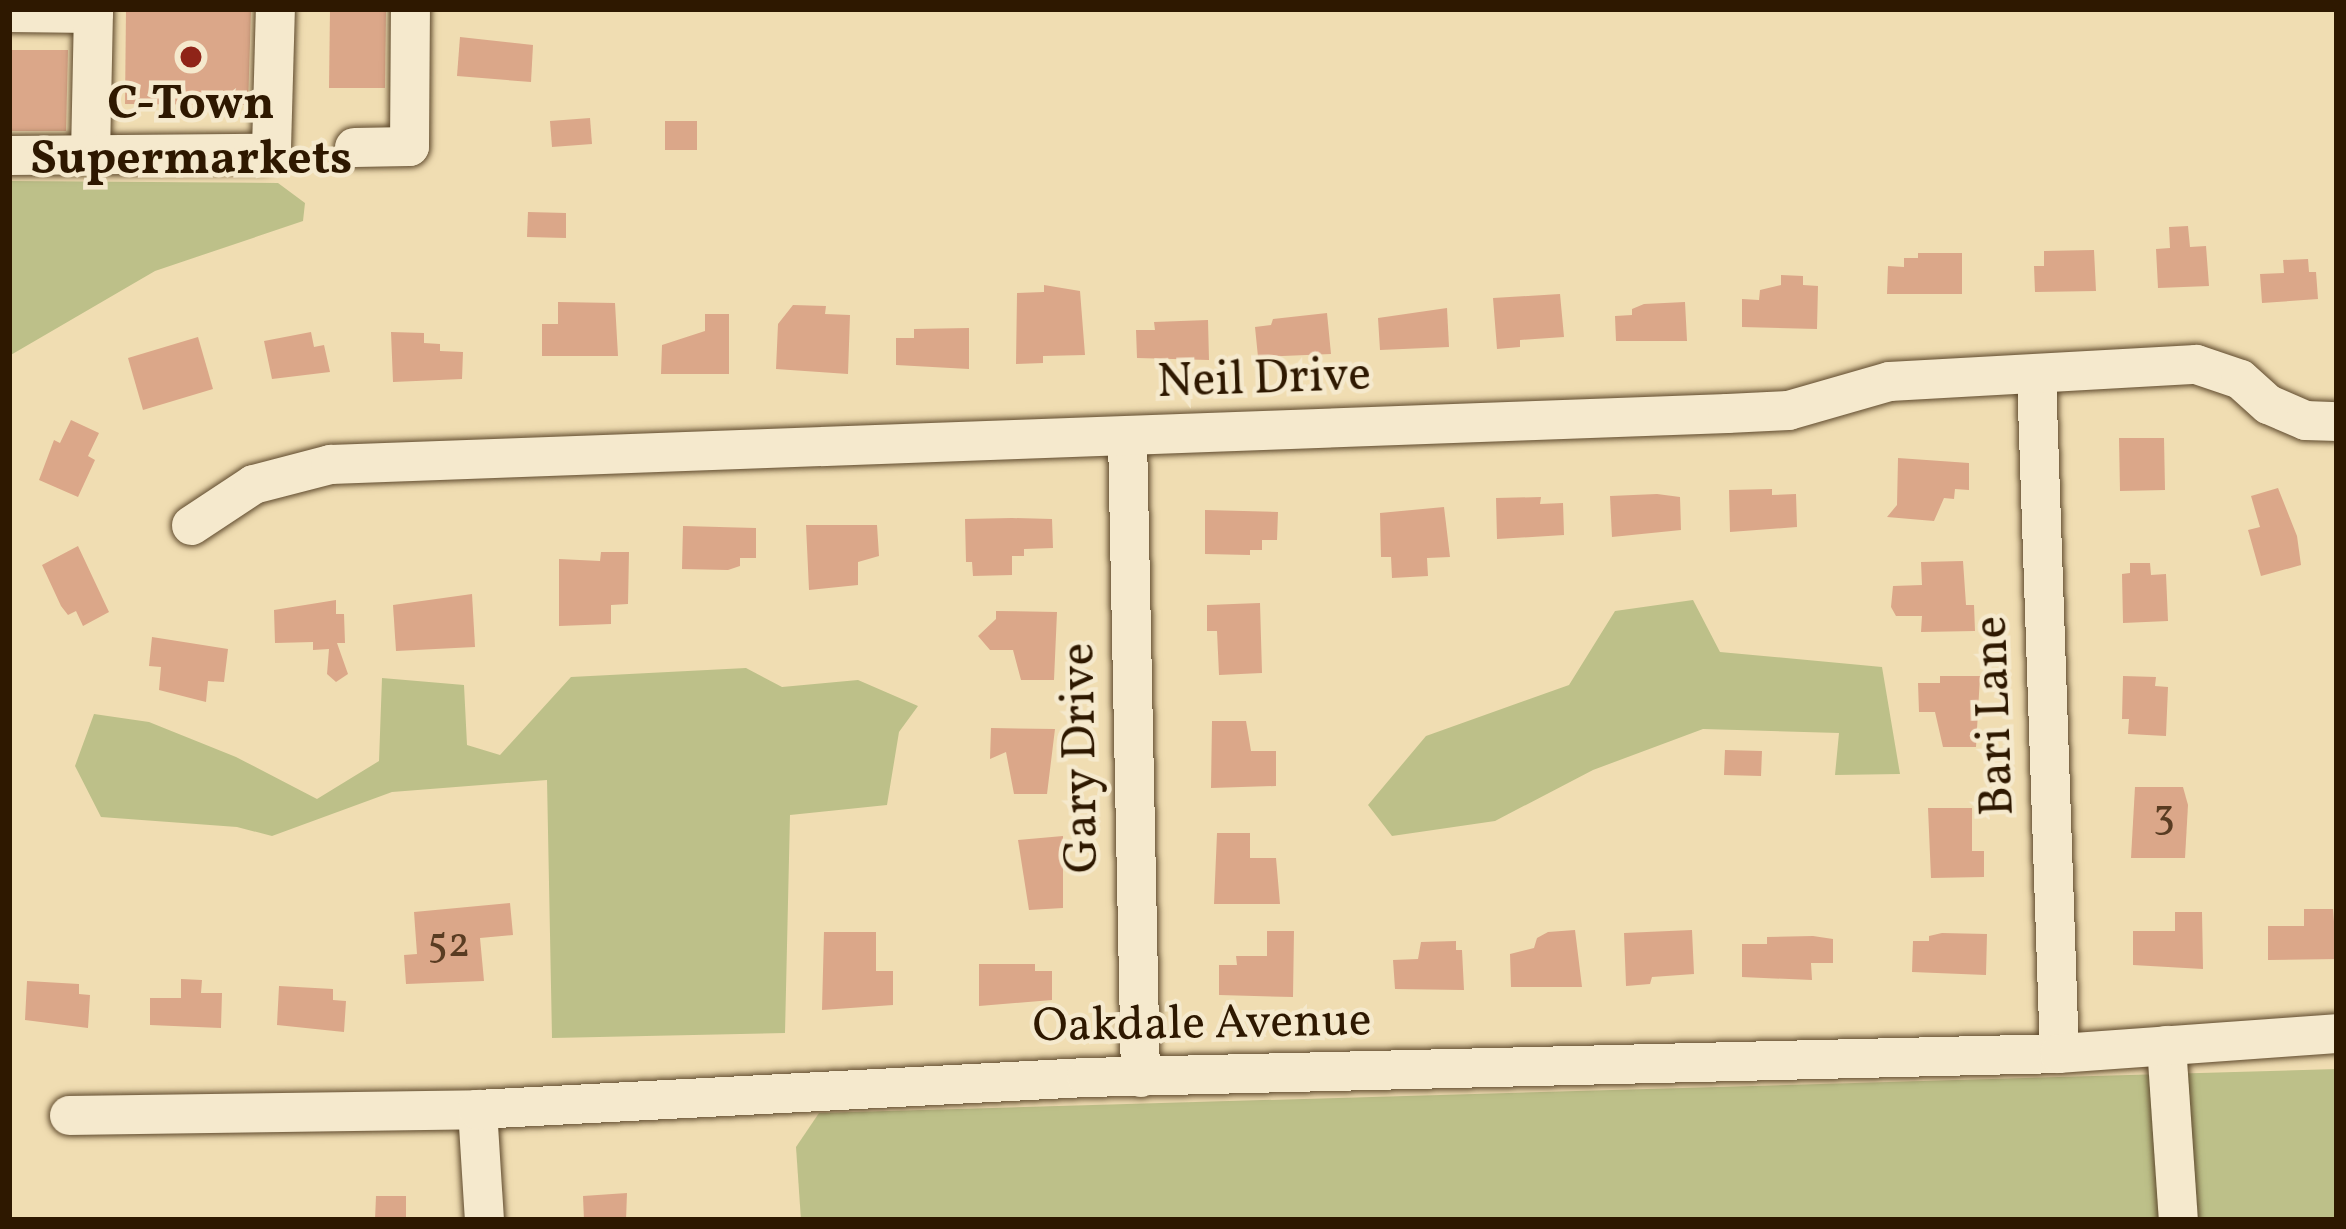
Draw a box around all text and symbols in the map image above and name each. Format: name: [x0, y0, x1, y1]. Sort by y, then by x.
marker: C‑Town Supermarkets: [178, 44, 204, 70]
place label: C‑Town Supermarkets: [30, 76, 352, 189]
street label: Neil Drive: [1156, 347, 1372, 413]
street label: Bari Lane: [1964, 615, 2028, 817]
street label: Gary Drive: [1051, 642, 1113, 874]
house number: 3: [2153, 793, 2175, 843]
house number: 52: [428, 921, 470, 971]
street label: Oakdale Avenue: [1032, 993, 1372, 1057]

